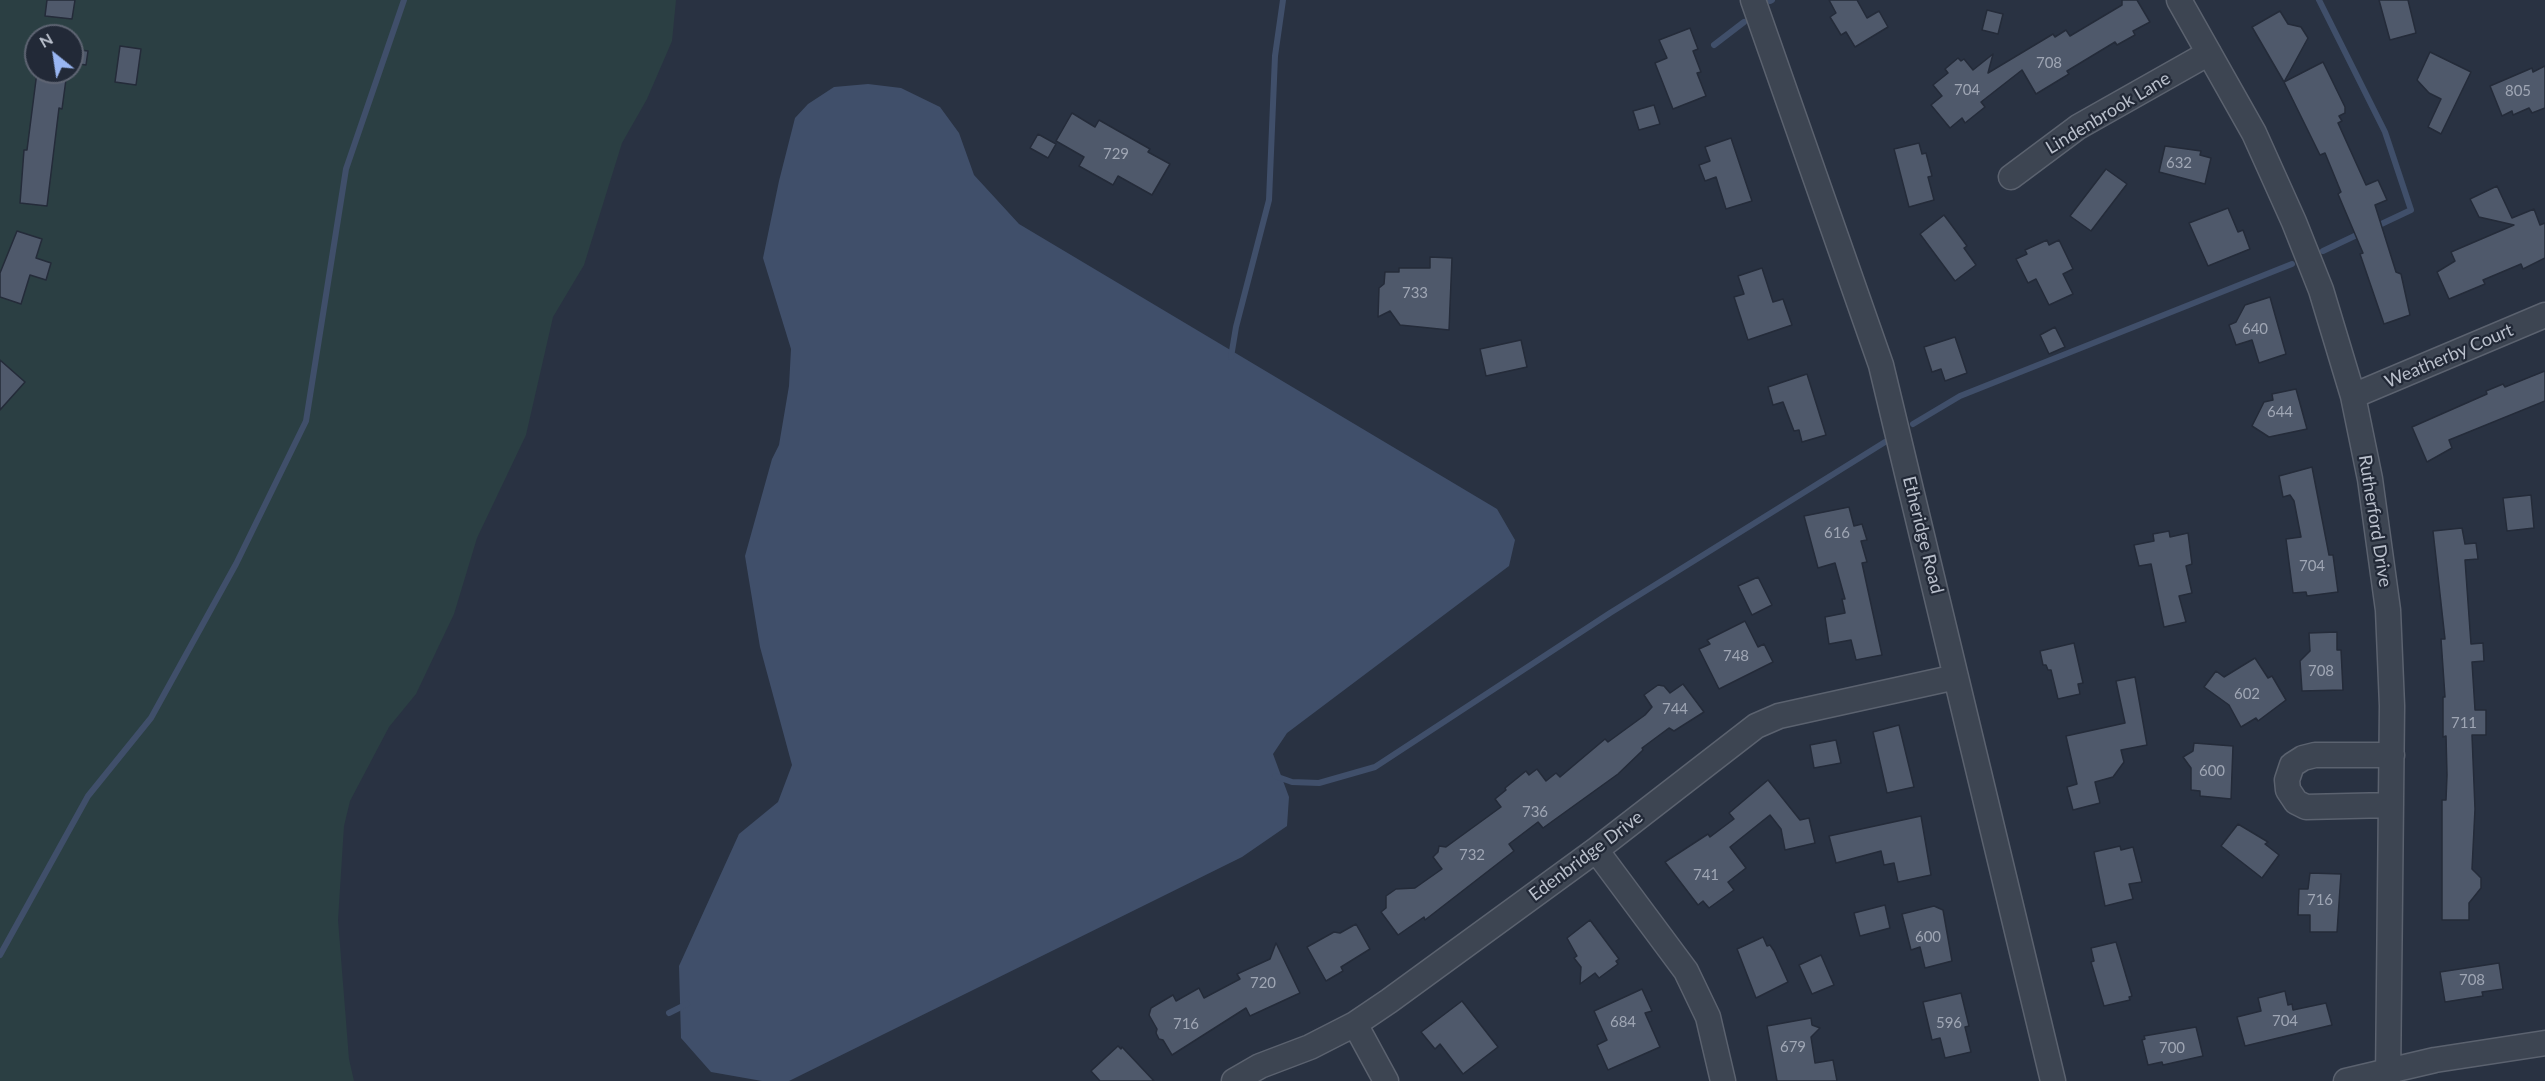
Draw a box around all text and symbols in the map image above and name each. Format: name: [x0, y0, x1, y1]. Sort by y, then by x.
north arrow: [24, 24, 84, 84]
text: N: [36, 28, 56, 51]
house number: 708: [2036, 54, 2062, 72]
street label: Lindenbrook Lane: [2042, 67, 2174, 159]
house number: 704: [1954, 81, 1980, 99]
house number: 805: [2505, 82, 2531, 100]
house number: 729: [1103, 145, 1129, 163]
house number: 632: [2166, 154, 2192, 172]
house number: 733: [1402, 284, 1428, 302]
street label: Weatherby Court: [2382, 319, 2516, 393]
house number: 640: [2242, 320, 2268, 338]
house number: 644: [2267, 403, 2293, 421]
street label: Rutherford Drive: [2354, 453, 2396, 589]
street label: Etheridge Road: [1898, 474, 1948, 596]
house number: 616: [1824, 524, 1850, 542]
house number: 704: [2299, 557, 2325, 575]
house number: 748: [1723, 647, 1749, 665]
house number: 708: [2308, 662, 2334, 680]
house number: 602: [2234, 685, 2260, 703]
house number: 744: [1662, 700, 1688, 718]
house number: 711: [2451, 714, 2477, 732]
house number: 600: [2199, 762, 2225, 780]
house number: 736: [1522, 803, 1548, 821]
street label: Edenbridge Drive: [1525, 806, 1647, 906]
house number: 732: [1459, 846, 1485, 864]
house number: 741: [1693, 866, 1719, 884]
house number: 716: [2307, 891, 2333, 909]
house number: 600: [1915, 928, 1941, 946]
house number: 708: [2459, 971, 2485, 989]
house number: 720: [1250, 974, 1276, 992]
house number: 704: [2272, 1012, 2298, 1030]
house number: 684: [1610, 1013, 1636, 1031]
house number: 596: [1936, 1014, 1962, 1032]
house number: 716: [1173, 1015, 1199, 1033]
house number: 679: [1780, 1038, 1806, 1056]
house number: 700: [2159, 1039, 2185, 1057]

